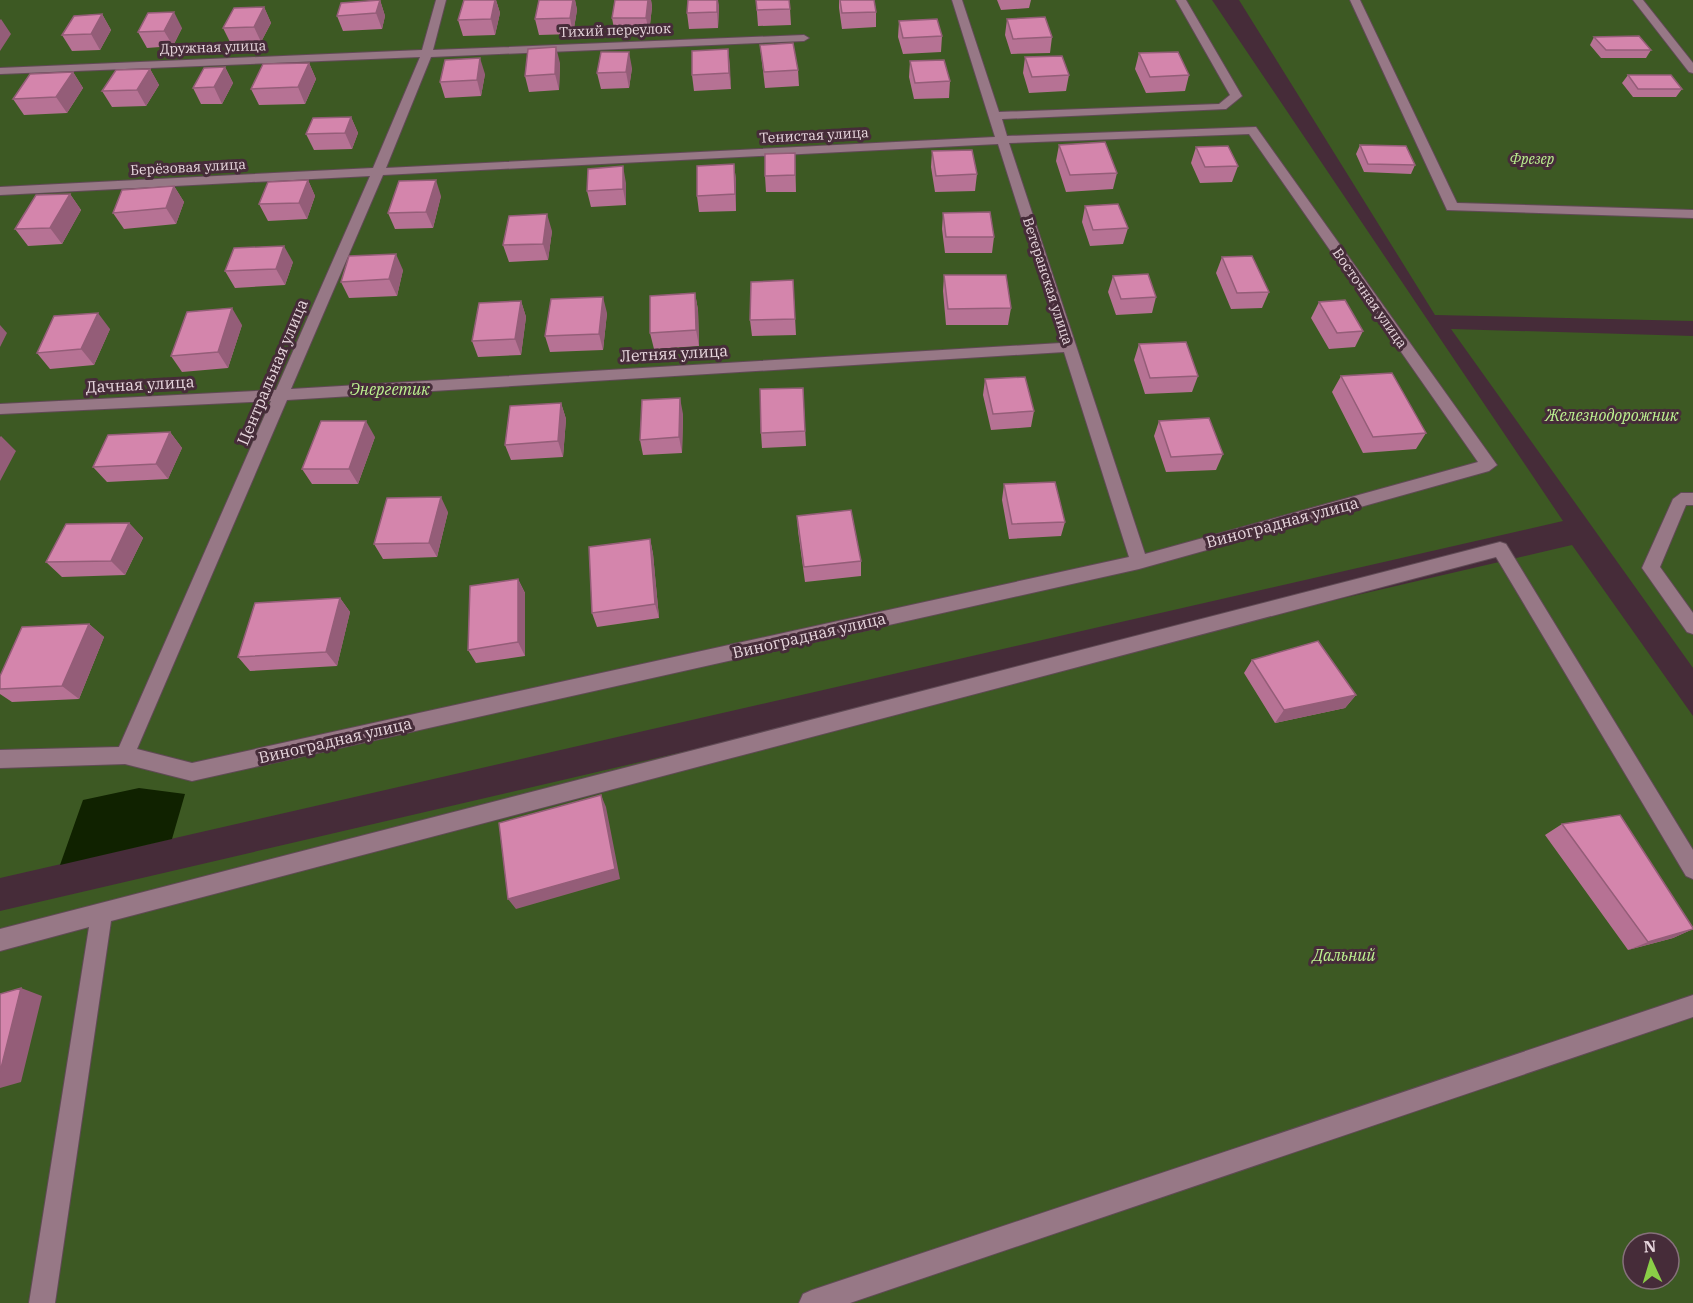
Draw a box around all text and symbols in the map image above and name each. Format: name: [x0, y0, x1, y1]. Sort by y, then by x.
street label: Тихий переулок: [559, 19, 671, 41]
street label: Дружная улица: [159, 36, 267, 58]
street label: Тенистая улица: [759, 123, 870, 147]
park label: Фрезер: [1510, 150, 1554, 168]
street label: Берёзовая улица: [130, 155, 247, 179]
street label: Ветеранская улица: [1019, 215, 1077, 347]
street label: Восточная улица: [1329, 244, 1411, 352]
street label: Центральная улица: [232, 296, 312, 448]
street label: Летняя улица: [620, 340, 729, 366]
street label: Дачная улица: [85, 371, 195, 397]
park label: Энергетик: [350, 379, 430, 399]
park label: Железнодорожник: [1544, 405, 1679, 425]
street label: Виноградная улица: [1204, 492, 1361, 552]
street label: Виноградная улица: [730, 608, 888, 662]
street label: Виноградная улица: [256, 713, 414, 767]
park label: Дальний: [1311, 945, 1375, 965]
north arrow: [1621, 1231, 1681, 1291]
text: N: [1643, 1236, 1657, 1256]

